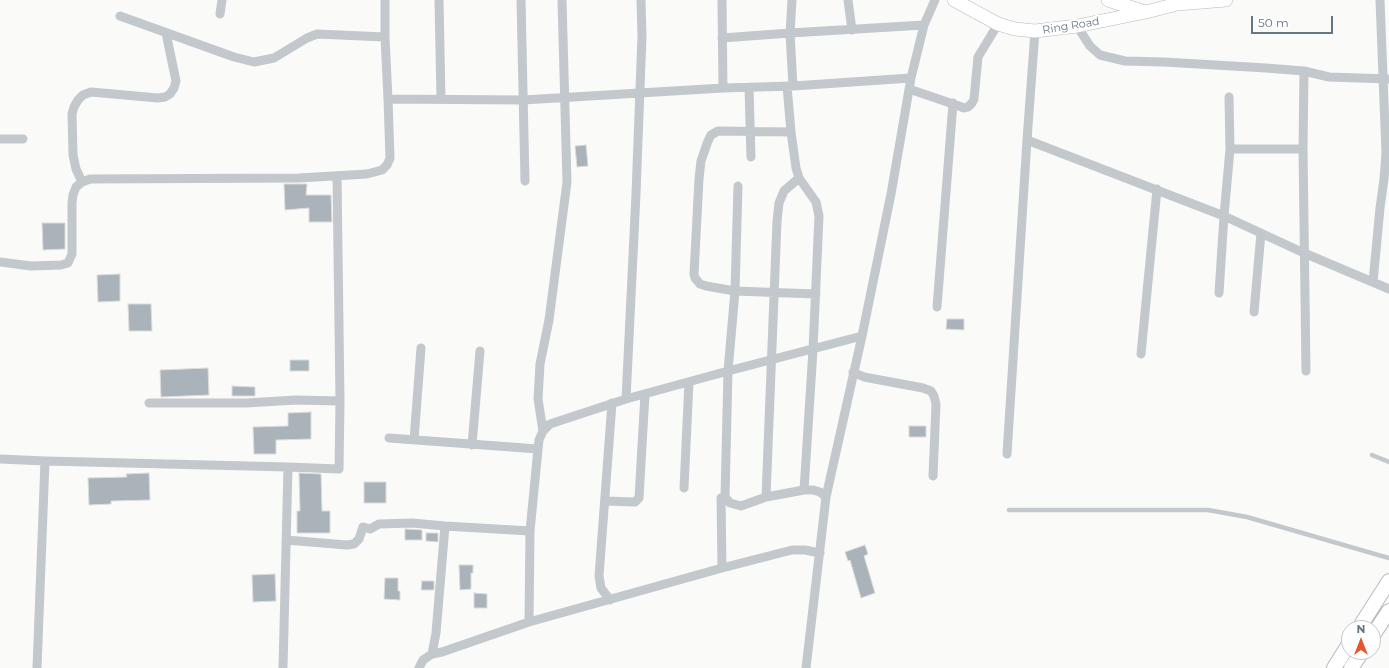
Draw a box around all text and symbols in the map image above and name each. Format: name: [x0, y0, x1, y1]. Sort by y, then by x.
scale bar: [1253, 8, 1335, 34]
street label: Ring Road: [1042, 15, 1100, 37]
text: 50 m: [1258, 15, 1289, 30]
north arrow: [1341, 620, 1381, 660]
text: N: [1357, 622, 1365, 636]

